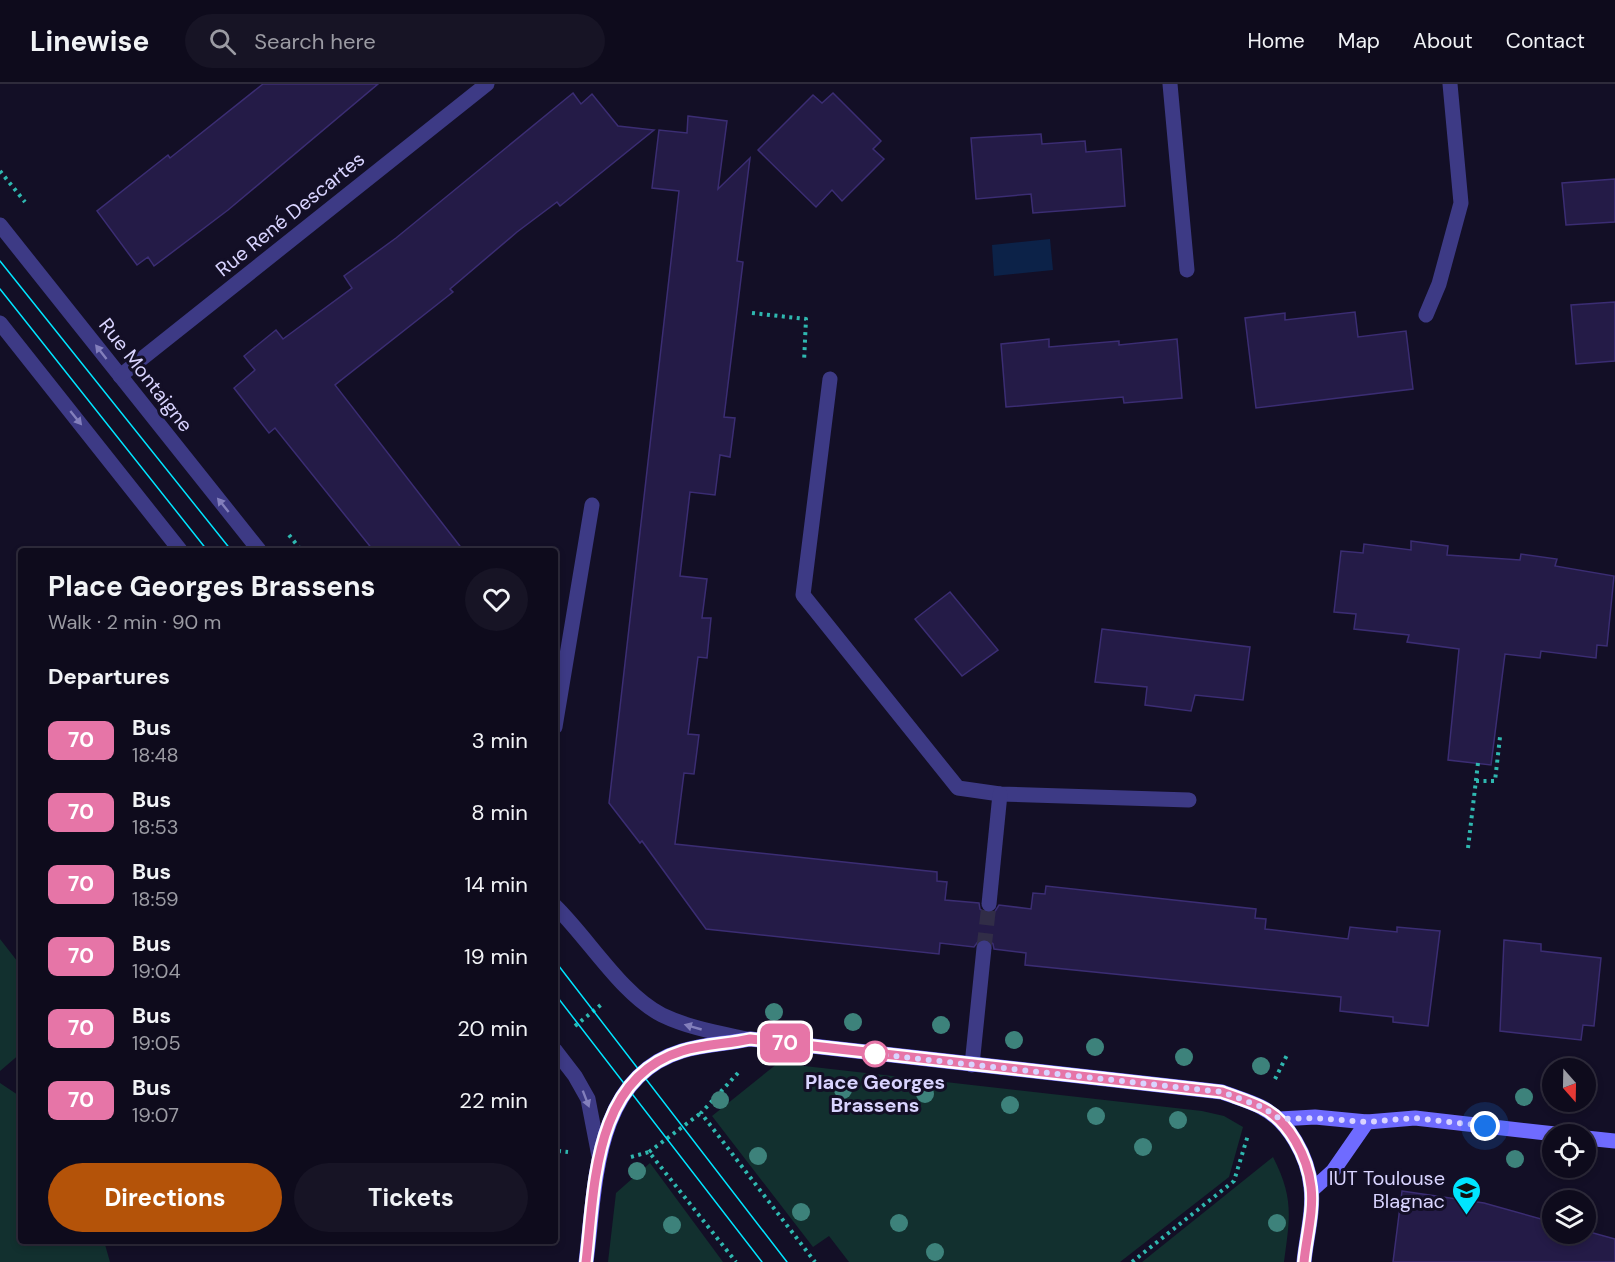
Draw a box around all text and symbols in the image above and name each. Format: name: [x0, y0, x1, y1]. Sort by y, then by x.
search box: [185, 14, 605, 68]
text: Linewise: [30, 23, 149, 60]
icon: search: [206, 25, 239, 58]
text: Search here: [254, 27, 376, 56]
text: Home: [1247, 27, 1305, 55]
text: Map: [1338, 27, 1380, 55]
text: About: [1413, 27, 1473, 55]
text: Contact: [1506, 27, 1585, 55]
street label: Rue René Descartes: [210, 146, 370, 282]
street label: Rue Montaigne: [93, 313, 199, 437]
one-way arrow: [95, 344, 108, 360]
one-way arrow: [69, 410, 82, 425]
one-way arrow: [216, 497, 229, 513]
text: Place Georges Brassens: [48, 568, 375, 605]
button: heart: [465, 568, 528, 631]
text: Walk · 2 min · 90 m: [48, 609, 221, 635]
text: Departures: [48, 662, 170, 691]
text: Bus: [132, 713, 171, 742]
text: 70: [68, 726, 94, 754]
text: 3 min: [472, 726, 528, 755]
text: 18:48: [132, 742, 179, 768]
text: Bus: [132, 785, 171, 814]
text: 70: [68, 798, 94, 826]
text: 8 min: [471, 798, 528, 827]
text: 18:53: [132, 814, 178, 840]
text: Bus: [132, 857, 171, 886]
text: 70: [68, 870, 94, 898]
text: 14 min: [464, 870, 528, 899]
text: 18:59: [132, 886, 179, 912]
text: Bus: [132, 929, 171, 958]
text: 70: [68, 942, 94, 970]
text: 19 min: [464, 942, 528, 971]
text: 19:04: [132, 958, 181, 984]
text: Bus: [132, 1001, 171, 1030]
text: 70: [68, 1014, 94, 1042]
text: 20 min: [457, 1014, 528, 1043]
one-way arrow: [684, 1021, 702, 1031]
line badge: 70: [758, 1024, 812, 1062]
text: 70: [772, 1029, 798, 1057]
text: 19:05: [132, 1030, 181, 1056]
marker: Place Georges Brassens: [862, 1041, 888, 1067]
north arrow: [1542, 1058, 1596, 1112]
map controls: [1542, 1058, 1596, 1244]
place label: Place Georges Brassens: [805, 1069, 945, 1118]
text: Bus: [132, 1073, 171, 1102]
text: 70: [68, 1086, 94, 1114]
text: 22 min: [459, 1086, 528, 1115]
one-way arrow: [582, 1090, 591, 1108]
text: 19:07: [132, 1102, 179, 1128]
your location: [1470, 1111, 1500, 1141]
button: locate: [1542, 1124, 1596, 1178]
button: Directions: [48, 1163, 282, 1232]
button: Tickets: [294, 1163, 528, 1232]
place label: IUT Toulouse Blagnac: [1329, 1165, 1445, 1214]
school or university icon: IUT Toulouse Blagnac: [1450, 1174, 1482, 1216]
button: layers: [1542, 1190, 1596, 1244]

